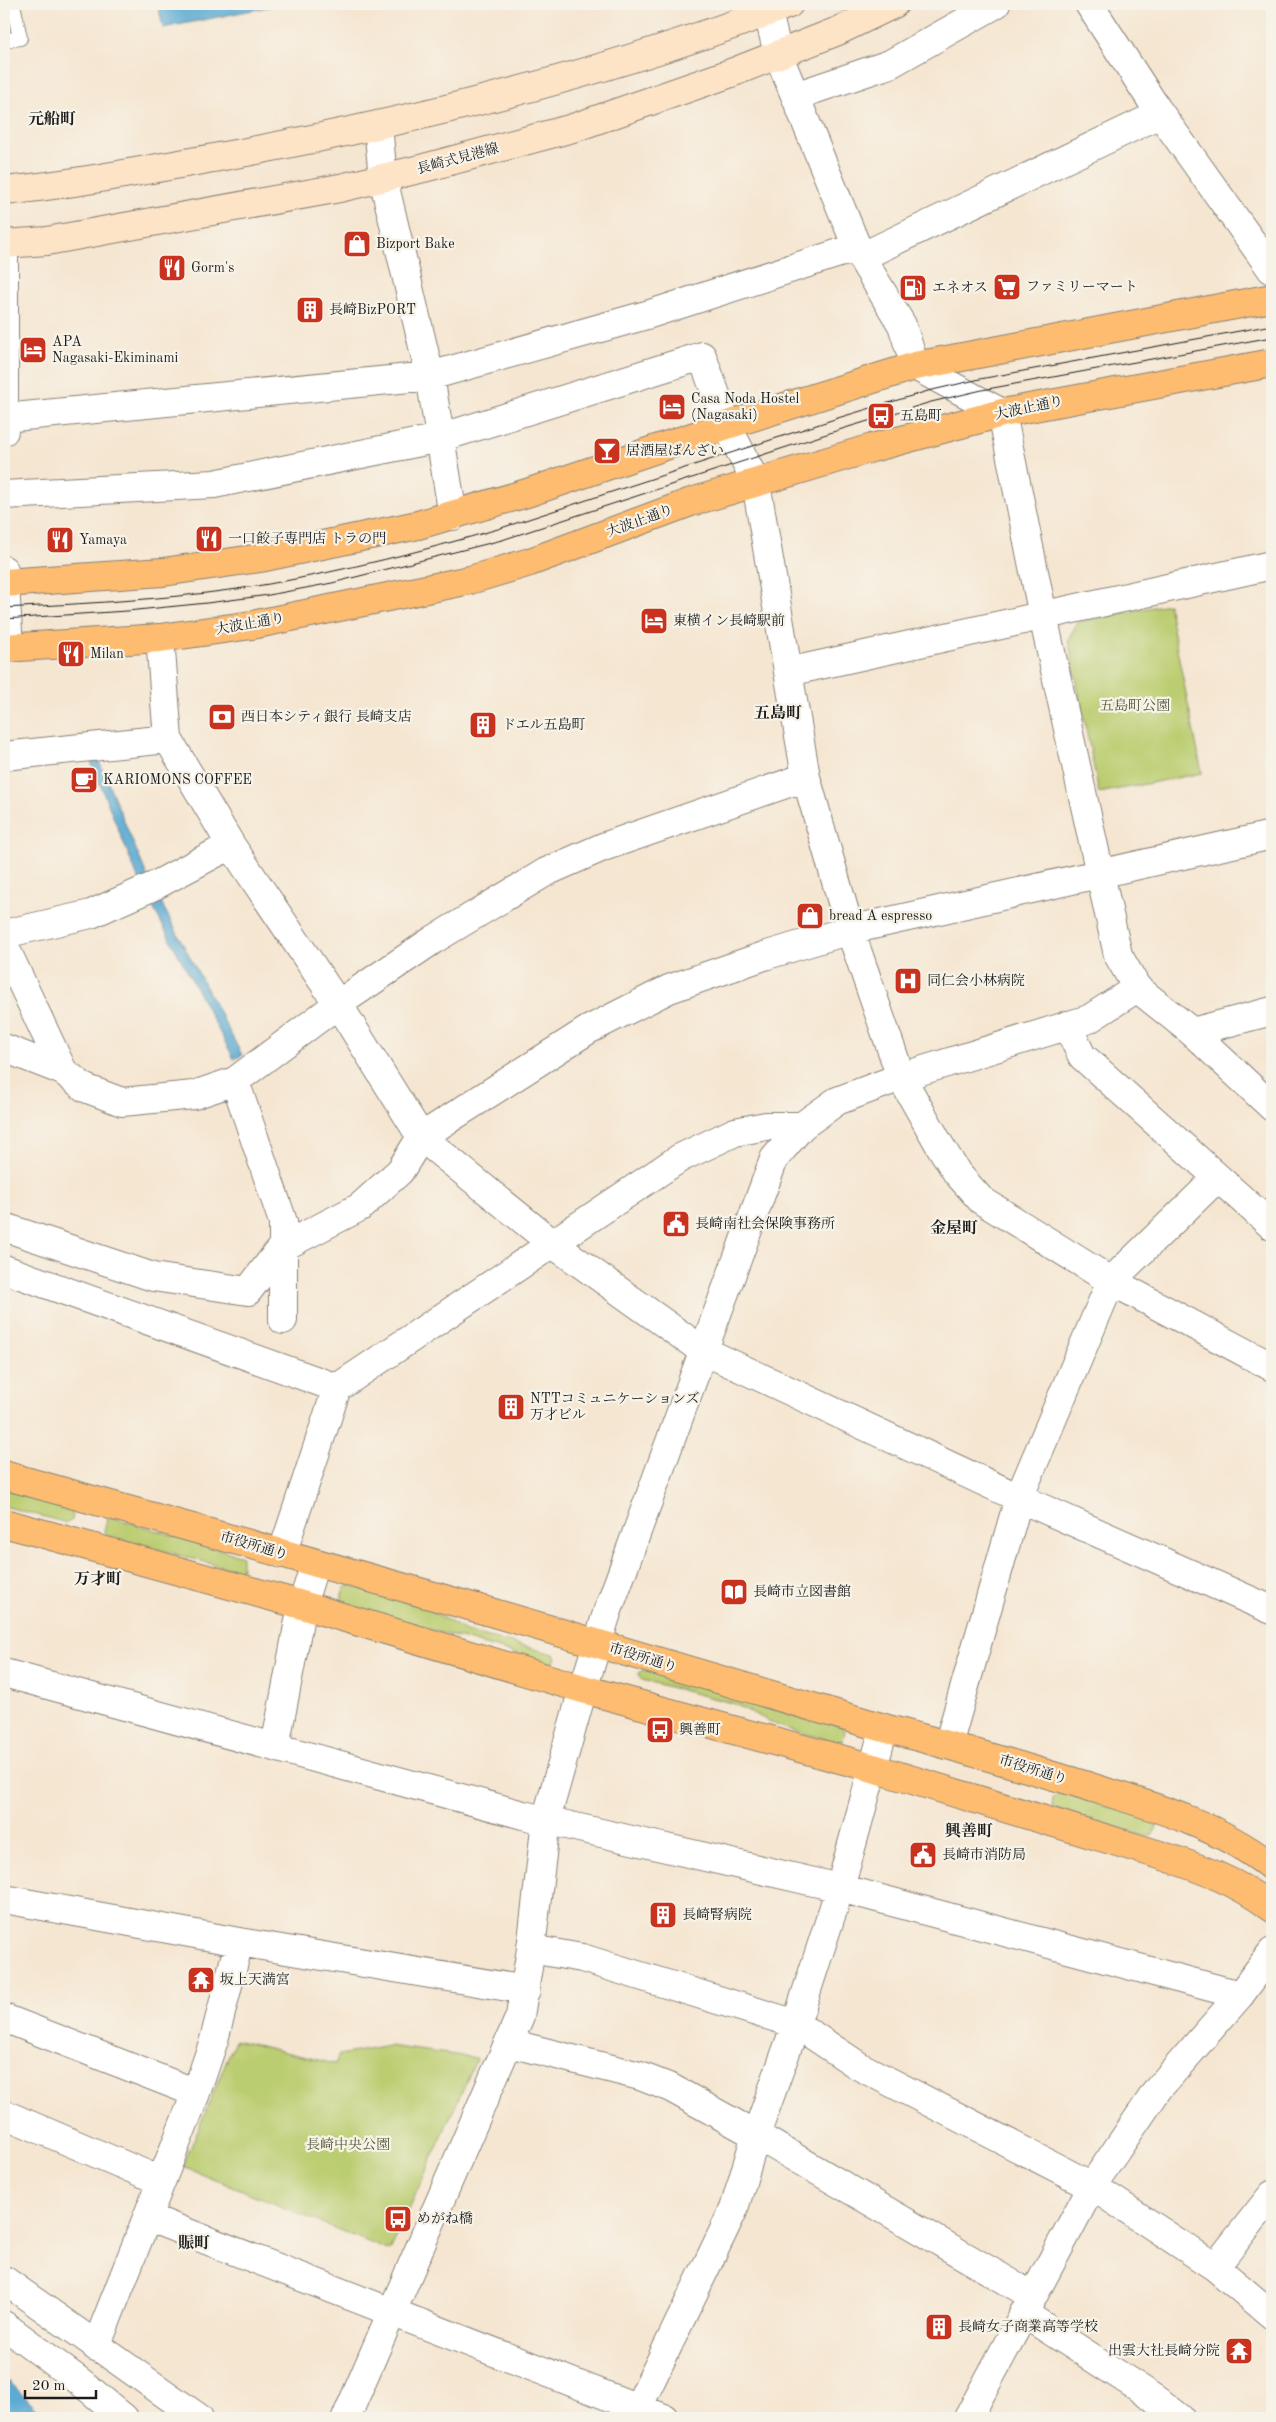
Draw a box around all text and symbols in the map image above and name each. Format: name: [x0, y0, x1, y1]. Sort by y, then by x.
district label: 元船町: [28, 110, 76, 128]
street label: 長崎式見港線: [415, 140, 500, 177]
shop icon: Bizport Bake: [342, 229, 372, 259]
place label: Bizport Bake: [376, 237, 455, 251]
restaurant icon: Gorm's: [157, 253, 187, 283]
place label: Gorm's: [191, 261, 234, 275]
supermarket icon: ファミリーマート: [992, 272, 1022, 302]
fuel station icon: エネオス: [898, 273, 928, 303]
place label: エネオス: [932, 280, 988, 295]
place label: ファミリーマート: [1026, 280, 1138, 294]
building icon: 長崎BizPORT: [295, 295, 325, 325]
place label: 長崎BizPORT: [329, 302, 416, 317]
hotel icon: APA Nagasaki-Ekiminami: [18, 335, 48, 365]
place label: APA Nagasaki-Ekiminami: [52, 335, 179, 365]
hotel icon: Casa Noda Hostel (Nagasaki): [657, 392, 687, 422]
place label: Casa Noda Hostel (Nagasaki): [691, 392, 799, 422]
street label: 大波止通り: [993, 393, 1065, 422]
bus stop icon: 五島町: [866, 401, 896, 431]
place label: 五島町: [900, 408, 942, 423]
bar icon: 居酒屋ばんざい: [592, 436, 622, 466]
place label: 居酒屋ばんざい: [626, 443, 724, 458]
street label: 大波止通り: [604, 502, 675, 540]
restaurant icon: 一口餃子専門店 トラの門: [194, 524, 224, 554]
restaurant icon: Yamaya: [45, 525, 75, 555]
place label: 一口餃子専門店 トラの門: [228, 531, 386, 546]
place label: Yamaya: [79, 533, 127, 547]
hotel icon: 東横イン長崎駅前: [639, 606, 669, 636]
street label: 大波止通り: [214, 610, 286, 637]
place label: 東横イン長崎駅前: [673, 613, 785, 628]
restaurant icon: Milan: [56, 639, 86, 669]
place label: Milan: [90, 647, 124, 661]
park label: 五島町公園: [1100, 698, 1170, 713]
bank icon: 西日本シティ銀行 長崎支店: [207, 702, 237, 732]
district label: 五島町: [754, 704, 802, 722]
place label: 西日本シティ銀行 長崎支店: [241, 709, 412, 724]
building icon: ドエル五島町: [468, 710, 498, 740]
place label: ドエル五島町: [502, 717, 585, 732]
cafe icon: KARIOMONS COFFEE: [69, 765, 99, 795]
place label: KARIOMONS COFFEE: [103, 773, 252, 787]
shop icon: bread A espresso: [795, 901, 825, 931]
place label: bread A espresso: [829, 909, 932, 923]
hospital icon: 同仁会小林病院: [893, 966, 923, 996]
place label: 同仁会小林病院: [927, 973, 1025, 988]
public building icon: 長崎南社会保険事務所: [661, 1209, 691, 1239]
place label: 長崎南社会保険事務所: [695, 1216, 835, 1231]
district label: 金屋町: [930, 1219, 978, 1237]
place label: NTTコミュニケーションズ 万才ビル: [530, 1391, 700, 1422]
building icon: NTTコミュニケーションズ 万才ビル: [496, 1392, 526, 1422]
street label: 市役所通り: [218, 1529, 290, 1562]
district label: 万才町: [74, 1570, 122, 1588]
library icon: 長崎市立図書館: [719, 1577, 749, 1607]
place label: 長崎市立図書館: [753, 1584, 851, 1599]
street label: 市役所通り: [607, 1640, 679, 1675]
bus stop icon: 興善町: [645, 1715, 675, 1745]
place label: 興善町: [679, 1722, 721, 1737]
street label: 市役所通り: [997, 1752, 1069, 1787]
district label: 興善町: [945, 1822, 993, 1840]
public building icon: 長崎市消防局: [908, 1840, 938, 1870]
place label: 長崎市消防局: [942, 1847, 1026, 1862]
building icon: 長崎腎病院: [648, 1900, 678, 1930]
place label: 長崎腎病院: [682, 1907, 752, 1922]
temple icon: 坂上天満宮: [186, 1965, 216, 1995]
place label: 坂上天満宮: [220, 1972, 290, 1987]
park label: 長崎中央公園: [306, 2137, 390, 2152]
bus stop icon: めがね橋: [383, 2204, 413, 2234]
place label: めがね橋: [417, 2211, 473, 2226]
district label: 賑町: [178, 2234, 210, 2252]
building icon: 長崎女子商業高等学校: [924, 2312, 954, 2342]
place label: 長崎女子商業高等学校: [958, 2319, 1098, 2334]
temple icon: 出雲大社長崎分院: [1224, 2336, 1254, 2366]
place label: 出雲大社長崎分院: [1108, 2343, 1220, 2358]
scale bar: [25, 2367, 96, 2399]
text: 20 m: [32, 2379, 66, 2394]

